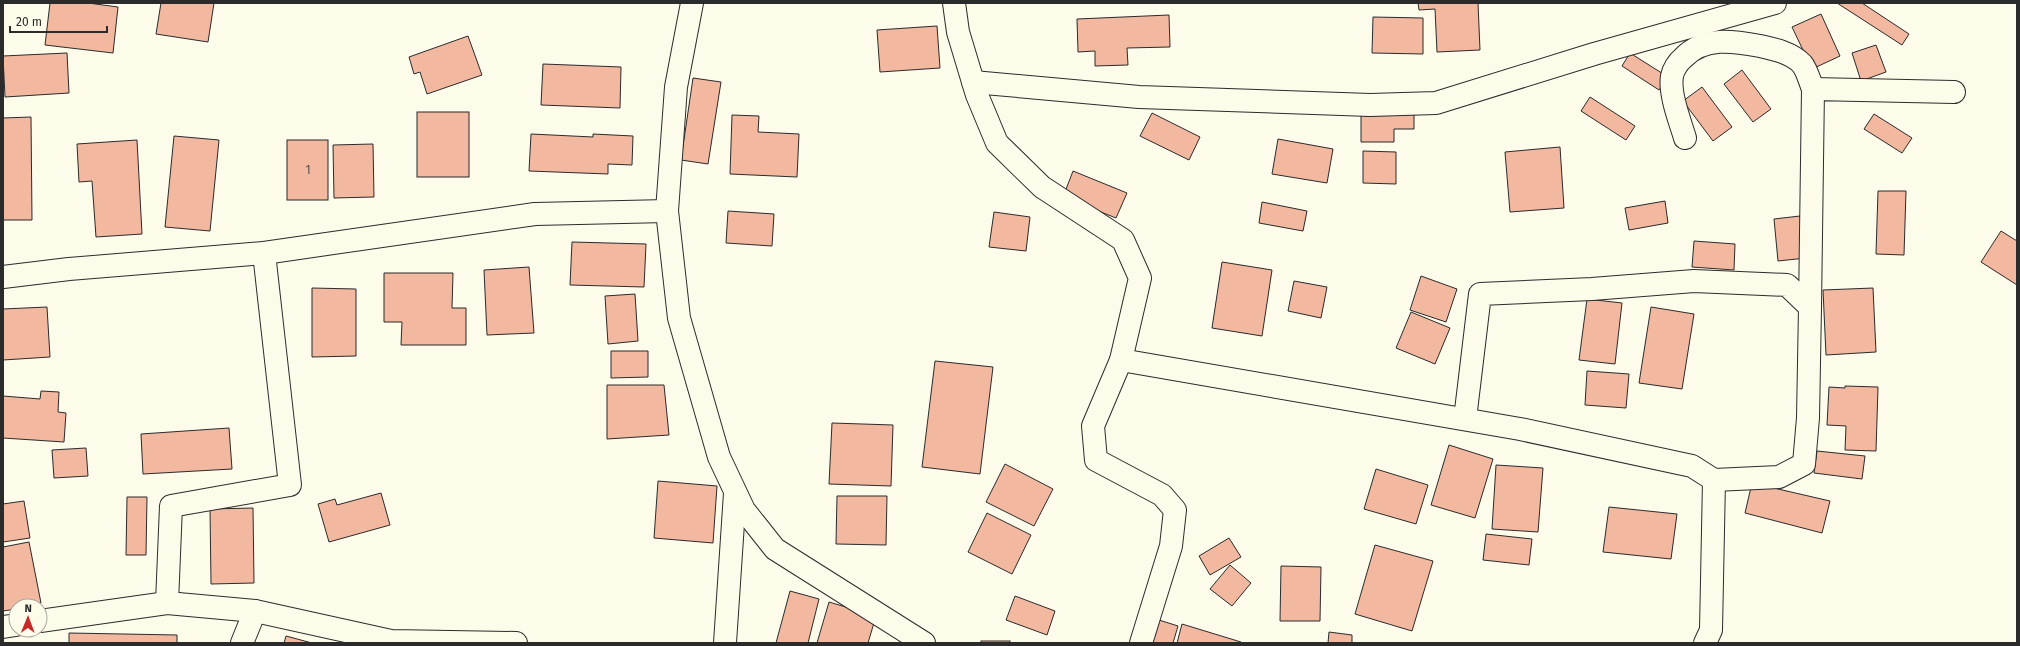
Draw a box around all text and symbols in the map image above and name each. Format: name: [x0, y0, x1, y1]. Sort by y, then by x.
scale bar: [10, 8, 107, 34]
text: 20 m: [16, 15, 42, 29]
house number: 1: [305, 163, 311, 177]
north arrow: [8, 598, 48, 638]
text: N: [24, 602, 32, 615]

